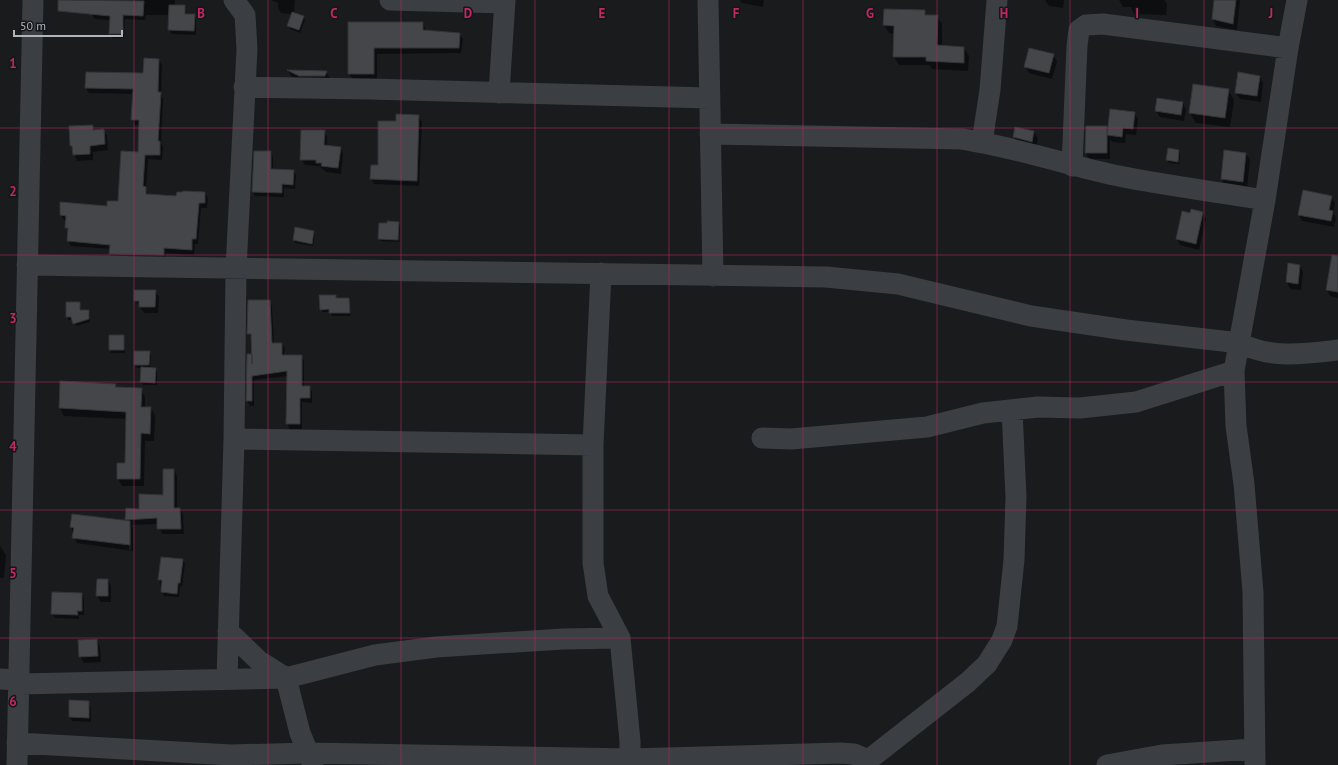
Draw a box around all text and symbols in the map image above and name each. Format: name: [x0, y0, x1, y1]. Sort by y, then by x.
text: B: [197, 5, 205, 22]
text: C: [330, 5, 338, 22]
text: D: [464, 5, 472, 22]
text: E: [599, 5, 606, 22]
text: F: [733, 5, 740, 22]
text: G: [866, 5, 874, 22]
text: H: [1000, 5, 1008, 22]
text: I: [1135, 5, 1139, 22]
text: J: [1268, 5, 1273, 22]
scale bar: [14, 12, 122, 38]
text: 50 m: [20, 18, 46, 33]
text: 1: [9, 55, 17, 72]
text: 2: [9, 183, 17, 200]
text: 3: [9, 310, 17, 327]
text: 4: [9, 438, 17, 455]
text: 5: [9, 565, 17, 582]
text: 6: [9, 693, 17, 710]

